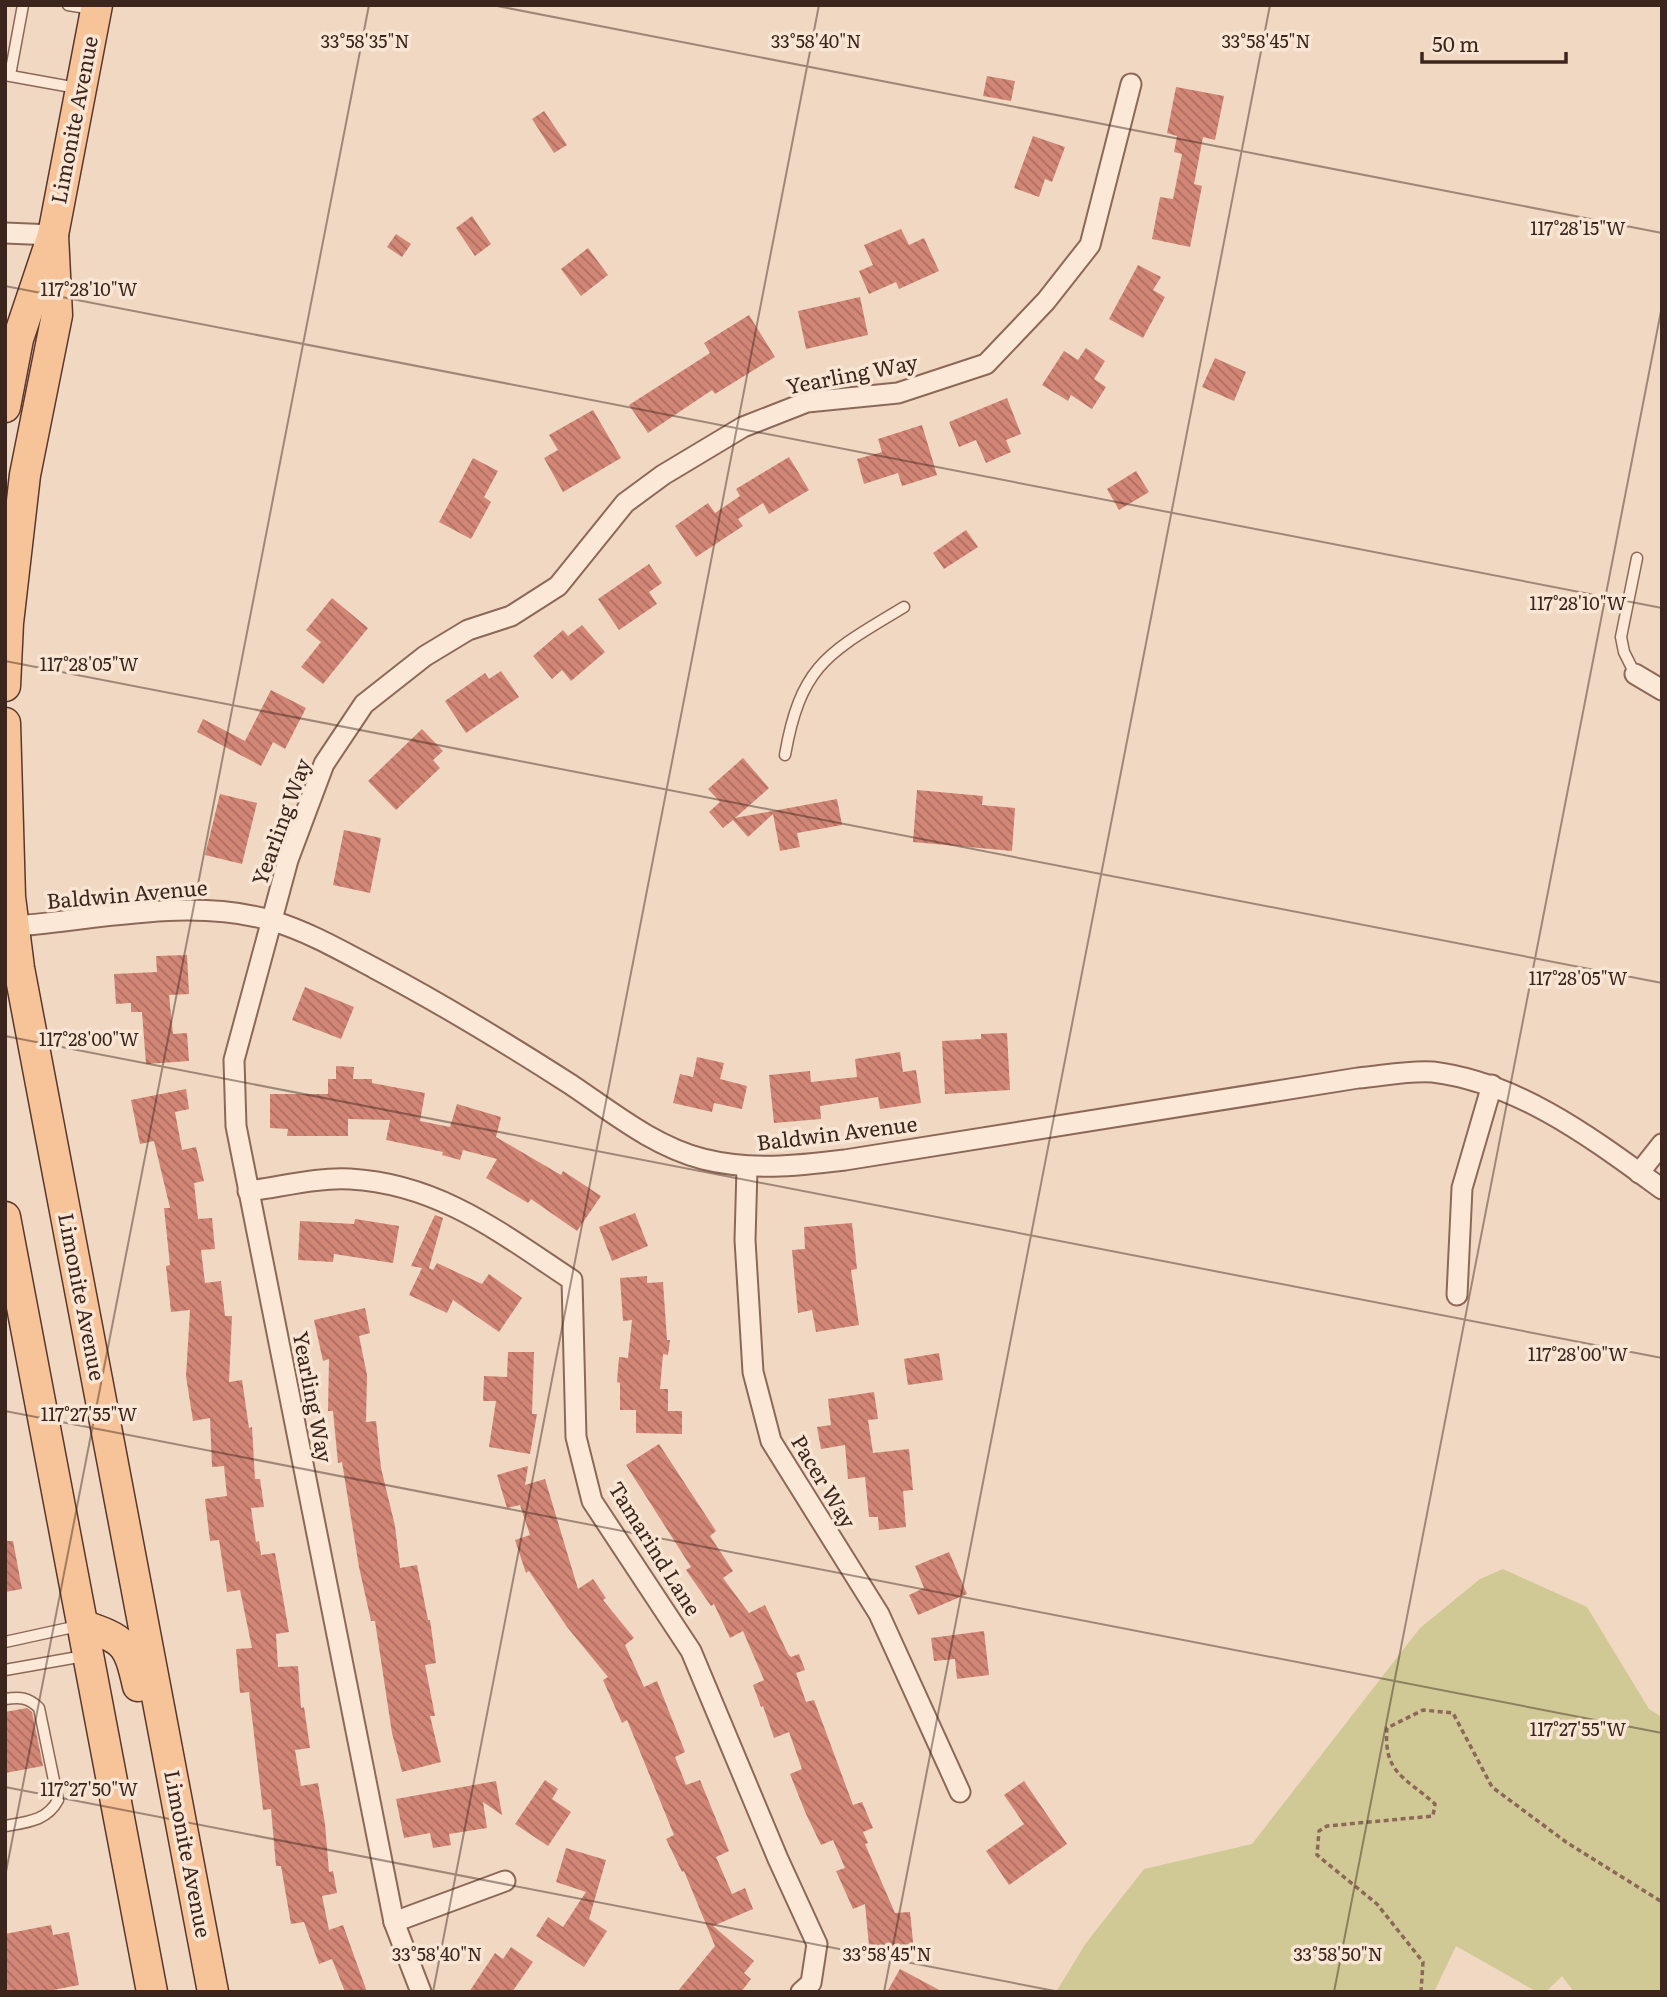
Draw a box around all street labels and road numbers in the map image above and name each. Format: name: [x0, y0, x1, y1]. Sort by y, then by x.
street label: Limonite Avenue: [41, 33, 104, 206]
street label: Yearling Way: [783, 344, 921, 400]
street label: Yearling Way: [242, 752, 317, 889]
street label: Baldwin Avenue: [45, 870, 209, 915]
street label: Baldwin Avenue: [755, 1106, 919, 1157]
street label: Limonite Avenue: [52, 1210, 115, 1383]
street label: Yearling Way: [287, 1328, 343, 1466]
street label: Pacer Way: [785, 1428, 866, 1534]
street label: Tamarind Lane: [602, 1474, 710, 1621]
street label: Limonite Avenue: [158, 1767, 221, 1940]

